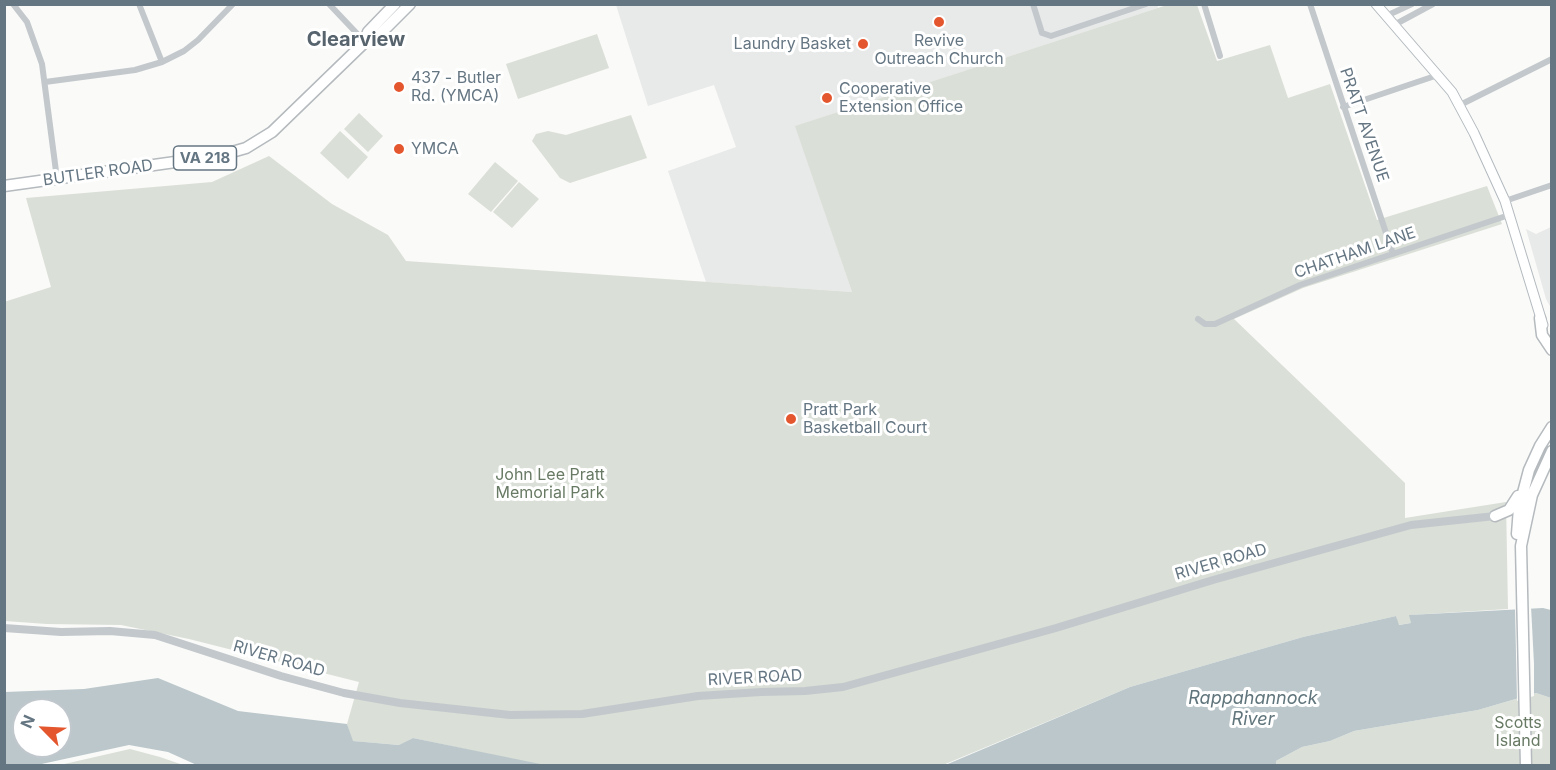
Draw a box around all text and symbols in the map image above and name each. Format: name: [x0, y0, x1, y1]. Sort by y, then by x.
marker: Revive Outreach Church: [932, 15, 946, 29]
district label: Clearview: [307, 28, 405, 52]
place label: Revive Outreach Church: [874, 31, 1004, 69]
place label: Laundry Basket: [734, 34, 851, 54]
marker: Laundry Basket: [856, 37, 870, 51]
street label: PRATT AVENUE: [1335, 65, 1393, 185]
place label: 437 - Butler Rd. (YMCA): [411, 68, 501, 106]
place label: Cooperative Extension Office: [839, 79, 963, 117]
marker: 437 - Butler Rd. (YMCA): [392, 80, 406, 94]
marker: Cooperative Extension Office: [820, 91, 834, 105]
place label: YMCA: [411, 139, 459, 159]
marker: YMCA: [392, 142, 406, 156]
road number: VA 218: [174, 146, 236, 170]
street label: BUTLER ROAD: [42, 156, 154, 190]
street label: CHATHAM LANE: [1292, 223, 1418, 283]
place label: Pratt Park Basketball Court: [803, 400, 927, 438]
marker: Pratt Park Basketball Court: [784, 412, 798, 426]
park label: John Lee Pratt Memorial Park: [495, 465, 605, 503]
street label: RIVER ROAD: [1173, 540, 1269, 584]
street label: RIVER ROAD: [231, 637, 327, 681]
street label: RIVER ROAD: [707, 666, 803, 690]
water label: Rappahannock River: [1188, 688, 1318, 730]
north arrow: [12, 698, 72, 758]
text: N: [16, 712, 39, 731]
park label: Scotts Island: [1494, 713, 1542, 751]

